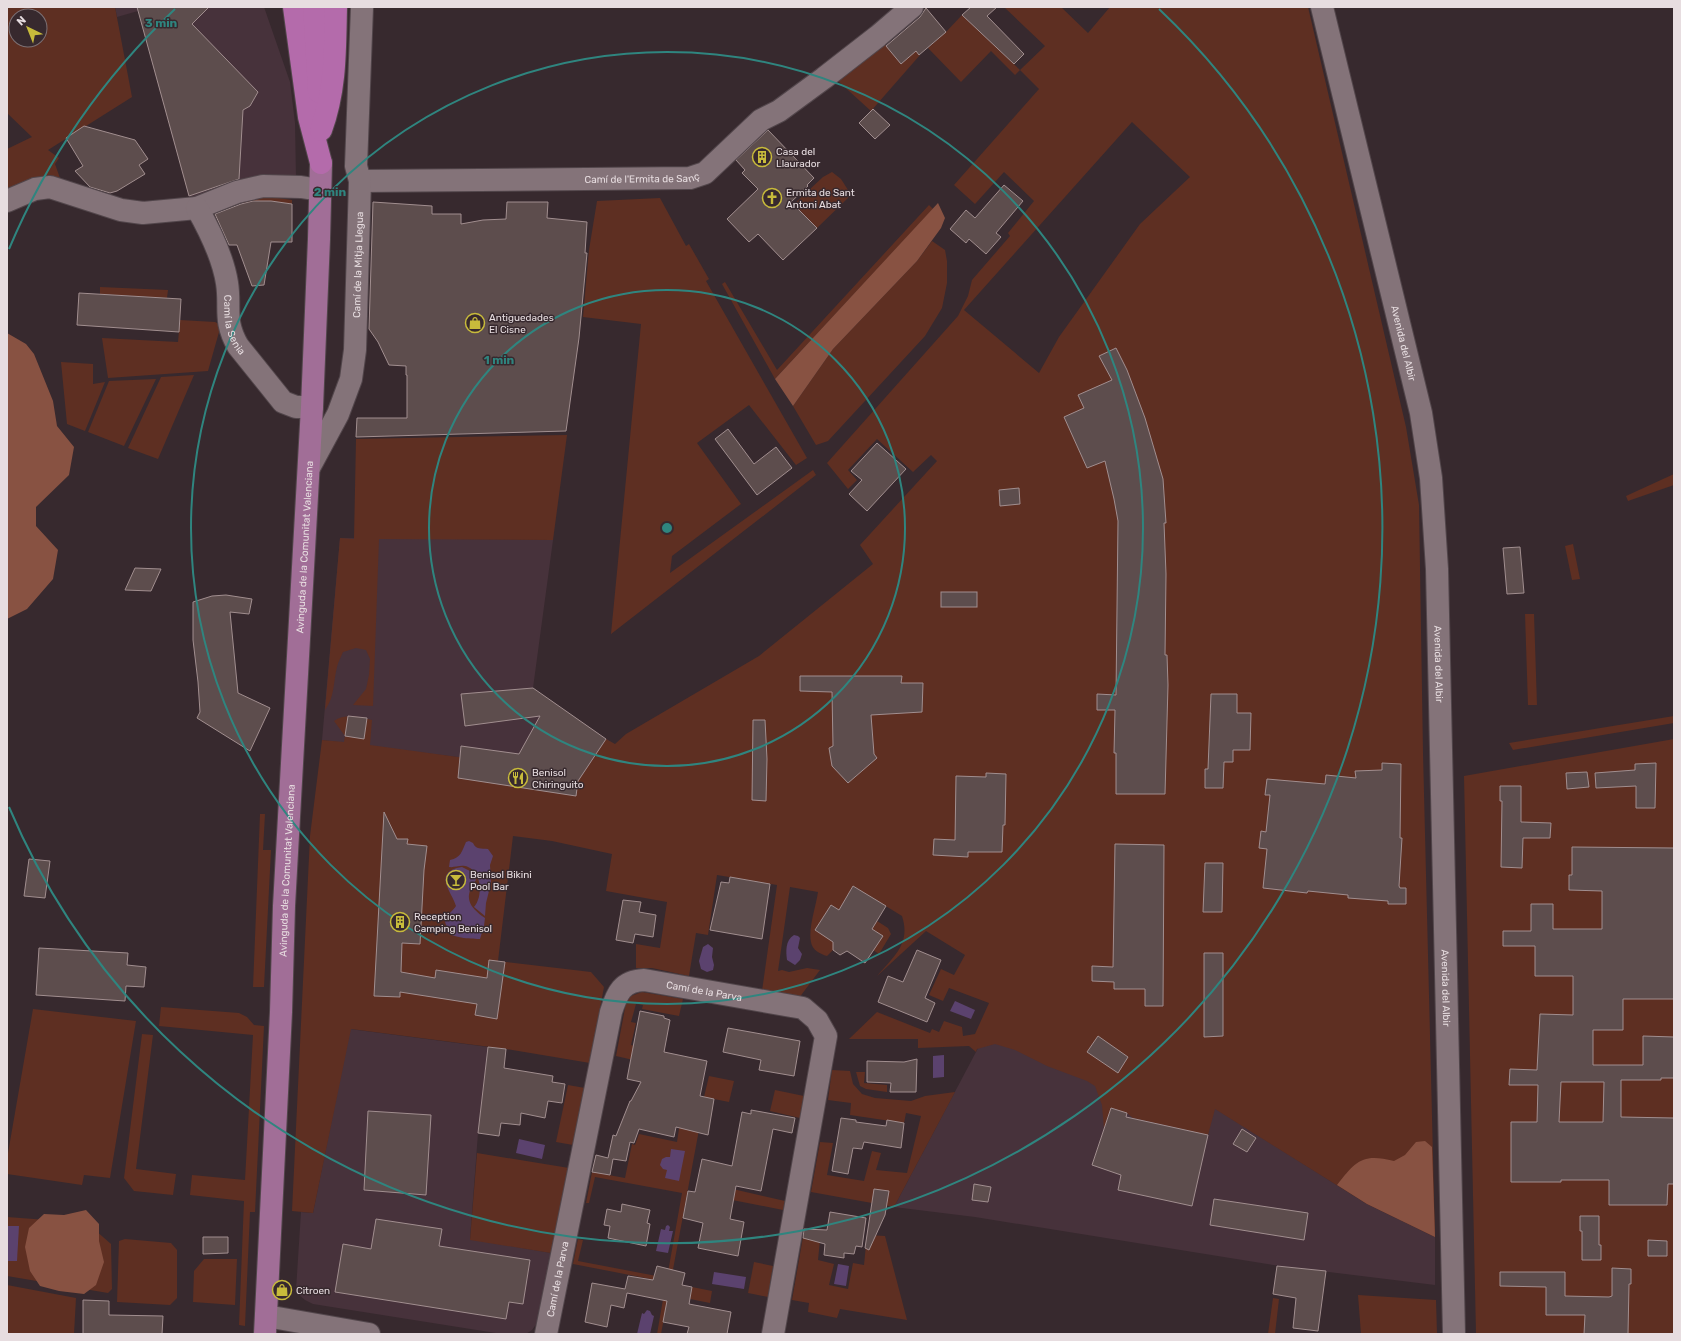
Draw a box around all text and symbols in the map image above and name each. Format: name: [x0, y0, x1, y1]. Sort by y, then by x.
north arrow: [8, 8, 48, 48]
text: N: [14, 14, 29, 29]
text: 3 min: [145, 16, 178, 30]
building icon: Casa del Llaurador: [751, 146, 773, 168]
place label: Casa del Llaurador: [776, 146, 821, 170]
street label: Camí de l'Ermita de Sanç: [584, 170, 702, 186]
text: 2 min: [314, 185, 347, 199]
church icon: Ermita de Sant Antoni Abat: [761, 187, 783, 209]
place label: Ermita de Sant Antoni Abat: [786, 187, 855, 211]
street label: Camí de la Mitja Llegua: [351, 211, 366, 318]
street label: Camí la Senia: [221, 295, 248, 357]
street label: Avenida del Albir: [1388, 304, 1418, 383]
shop icon: Antiguedades El Cisne: [464, 312, 486, 334]
place label: Antiguedades El Cisne: [489, 312, 554, 336]
text: 1 min: [484, 353, 515, 367]
street label: Avinguda de la Comunitat Valenciana: [294, 460, 316, 634]
centre of rings: [660, 521, 674, 535]
street label: Avenida del Albir: [1431, 625, 1445, 703]
restaurant icon: Benisol Chiringuito: [507, 767, 529, 789]
place label: Benisol Chiringuito: [532, 767, 584, 791]
street label: Avinguda de la Comunitat Valenciana: [278, 784, 298, 957]
bar icon: Benisol Bikini Pool Bar: [445, 869, 467, 891]
place label: Benisol Bikini Pool Bar: [470, 869, 532, 893]
building icon: Reception Camping Benisol: [389, 911, 411, 933]
place label: Reception Camping Benisol: [414, 911, 492, 935]
street label: Avenida del Albir: [1438, 949, 1452, 1027]
street label: Camí de la Parva: [665, 979, 743, 1004]
street label: Camí de la Parva: [545, 1240, 572, 1318]
shop icon: Citroen: [271, 1279, 293, 1301]
place label: Citroen: [296, 1285, 330, 1297]

